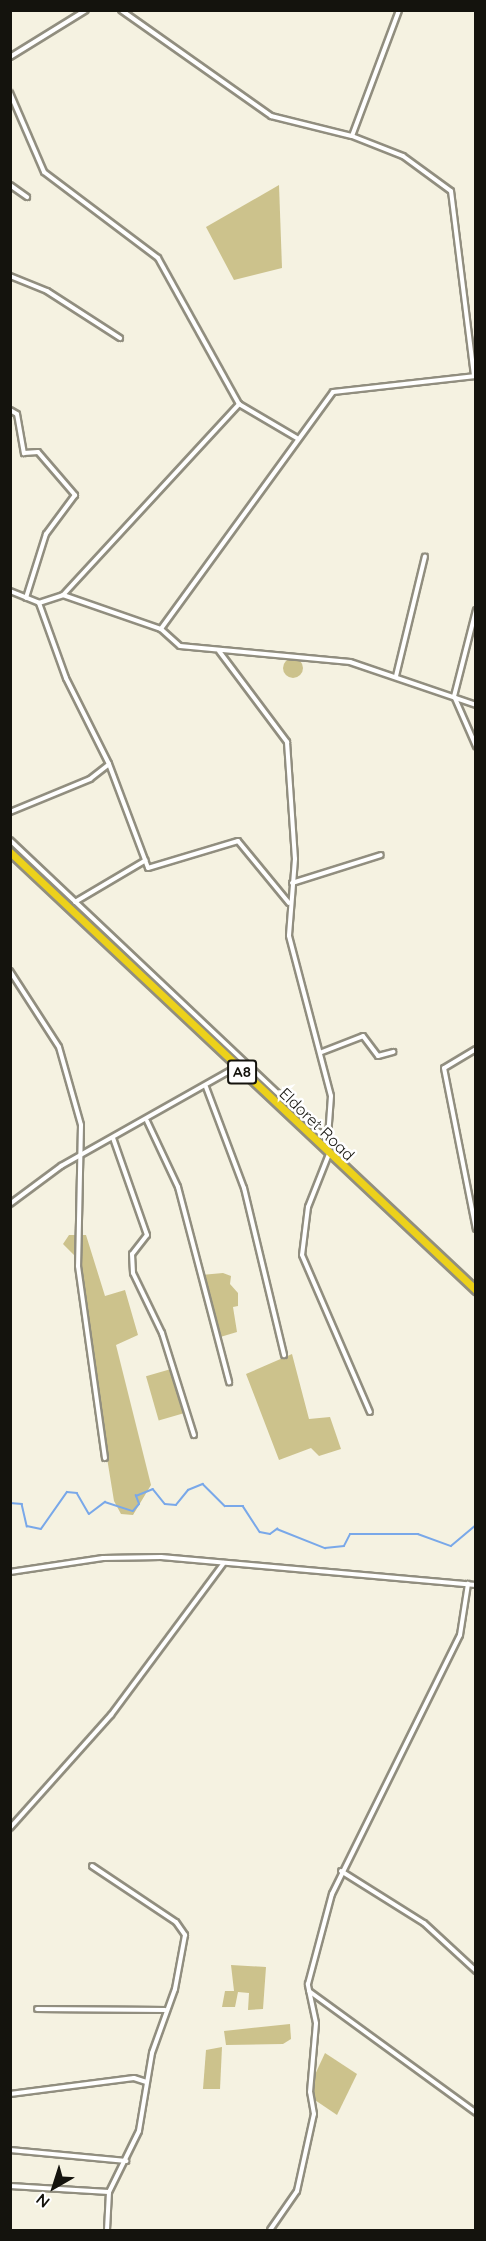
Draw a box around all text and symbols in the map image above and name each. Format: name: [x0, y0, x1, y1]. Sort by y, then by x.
road number: A8: [227, 1060, 257, 1084]
street label: Eldoret Road: [276, 1084, 358, 1164]
north arrow: [24, 2157, 84, 2217]
text: N: [32, 2190, 54, 2212]

